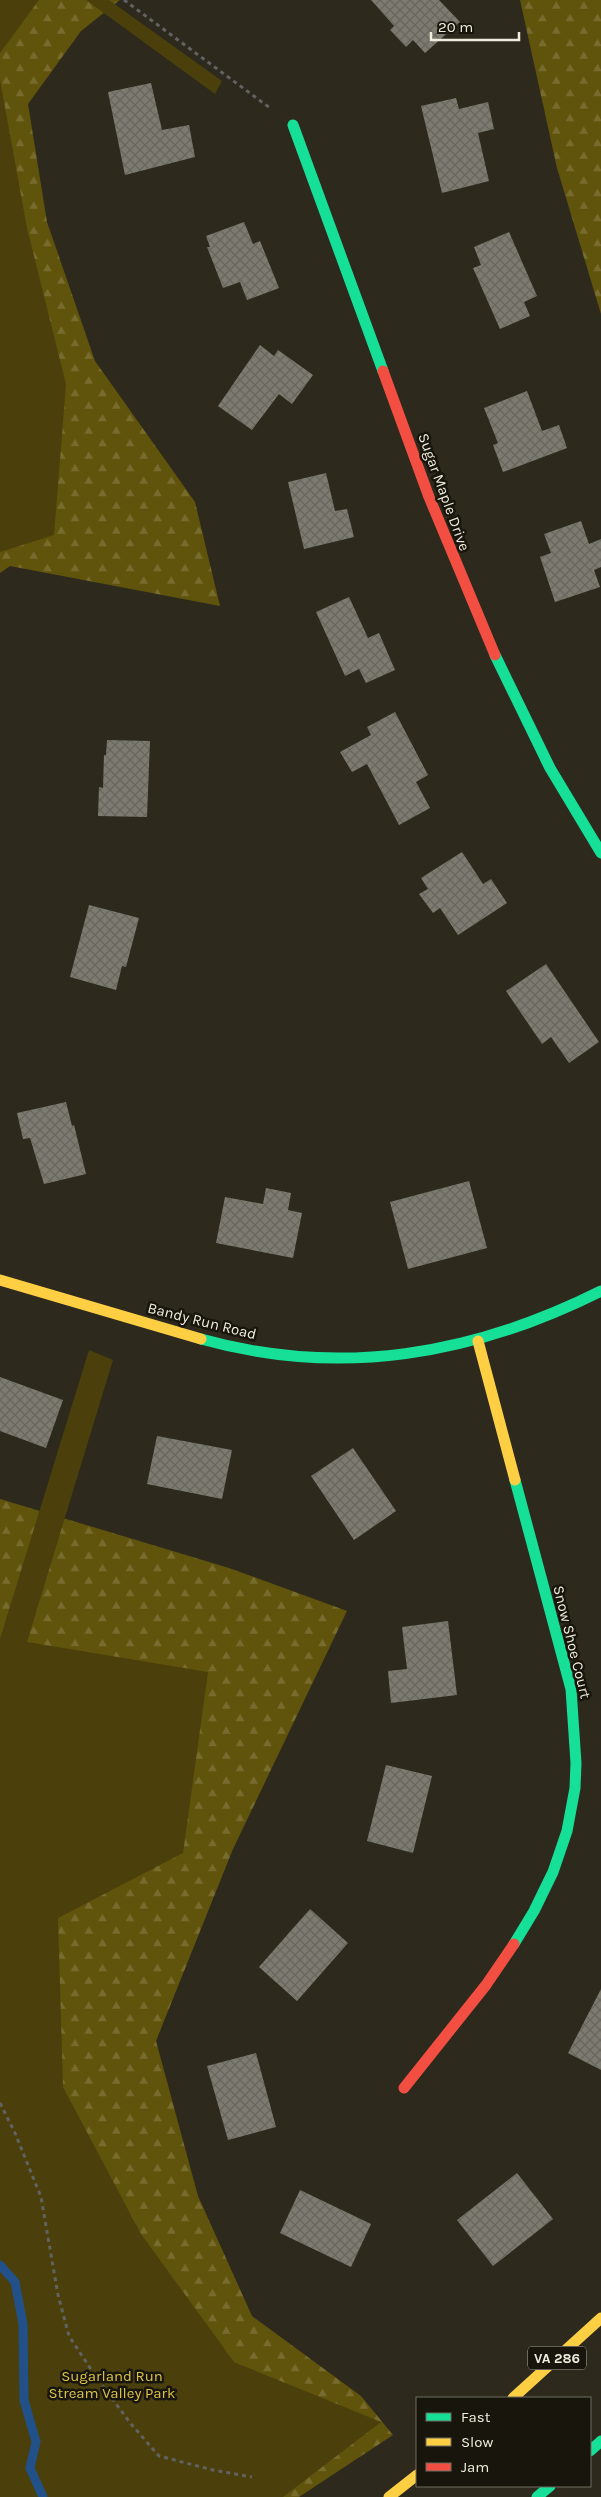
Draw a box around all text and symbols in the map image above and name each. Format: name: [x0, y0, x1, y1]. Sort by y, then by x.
scale bar: [431, 10, 518, 42]
text: 20 m: [438, 18, 473, 36]
street label: Sugar Maple Drive: [414, 431, 474, 553]
street label: Bandy Run Road: [146, 1299, 258, 1343]
street label: Snow Shoe Court: [549, 1584, 595, 1701]
road number: VA 286: [528, 2346, 586, 2370]
park label: Sugarland Run Stream Valley Park: [49, 2367, 175, 2402]
legend: [416, 2397, 591, 2487]
text: Fast: [461, 2408, 491, 2426]
text: Slow: [461, 2433, 493, 2451]
text: Jam: [461, 2458, 489, 2476]

